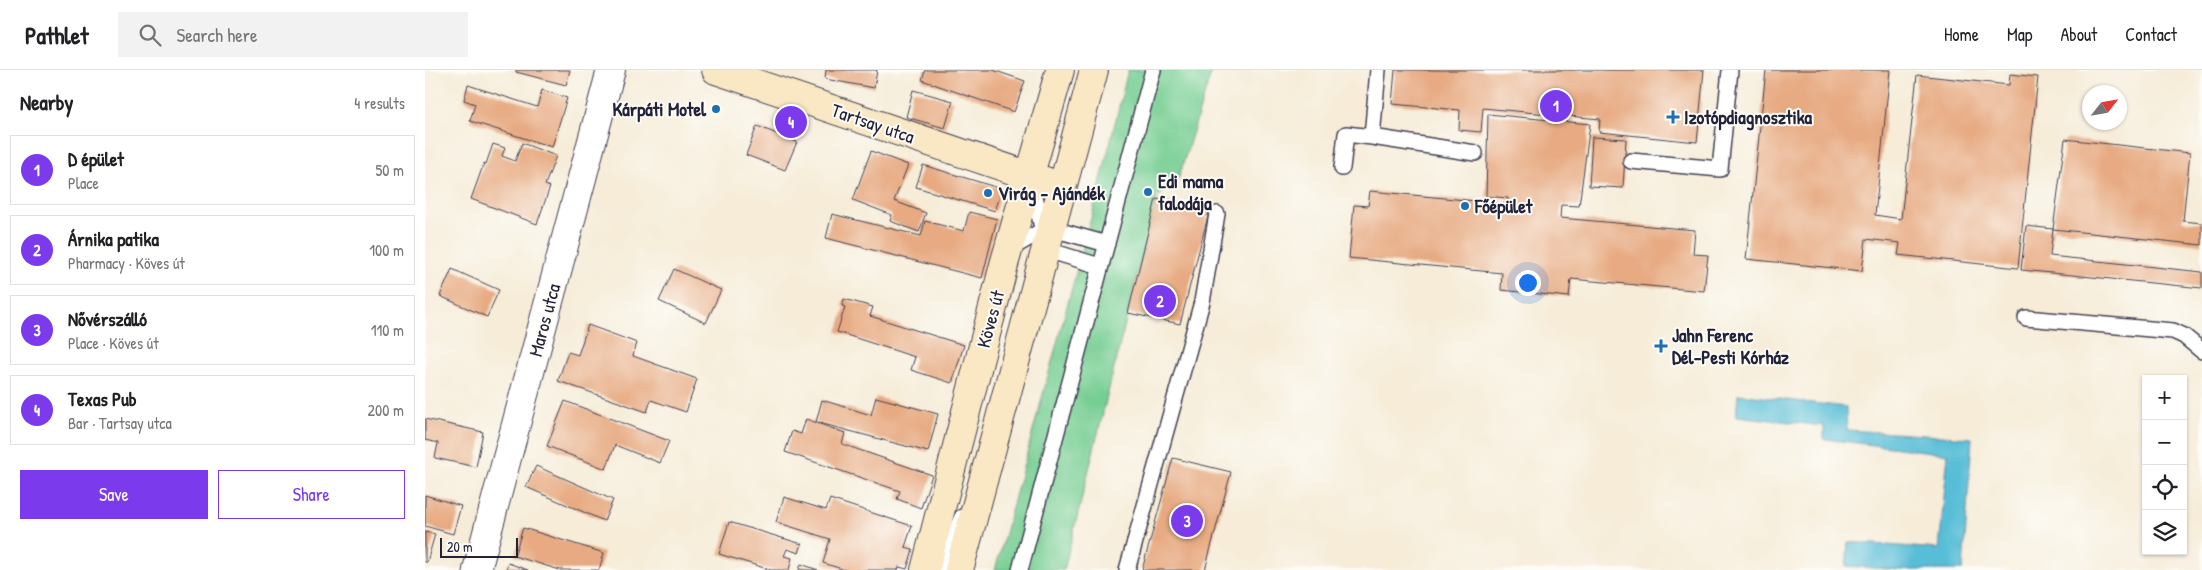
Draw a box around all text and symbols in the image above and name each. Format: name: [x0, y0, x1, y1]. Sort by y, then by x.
search box: [118, 12, 468, 57]
text: Pathlet: [25, 19, 88, 51]
icon: search: [136, 21, 164, 49]
text: Search here: [176, 22, 258, 48]
text: Home: [1944, 22, 1979, 47]
text: Map: [2007, 22, 2032, 47]
text: About: [2060, 22, 2097, 47]
text: Contact: [2125, 22, 2177, 47]
north arrow: [2082, 85, 2127, 130]
pin: 1: [1540, 87, 1572, 125]
text: Nearby: [20, 88, 73, 117]
text: 4 results: [354, 92, 405, 114]
place label: Kárpáti Motel: [612, 96, 707, 123]
street label: Tartsay utca: [828, 97, 919, 150]
marker: Kárpáti Motel: [710, 103, 722, 115]
pin: 4: [775, 103, 807, 141]
place label: Izotópdiagnosztika: [1684, 104, 1813, 131]
marker: Izotópdiagnosztika: [1666, 110, 1680, 124]
text: D épület: [68, 146, 124, 172]
text: 1: [34, 159, 40, 181]
text: 50 m: [376, 159, 404, 181]
place label: Edi mama falodája: [1158, 168, 1224, 216]
text: Place: [68, 172, 99, 194]
place label: Virág - Ajándék: [998, 180, 1105, 207]
marker: Edi mama falodája: [1142, 186, 1154, 198]
marker: Virág - Ajándék: [982, 187, 994, 199]
place label: Főépület: [1474, 193, 1534, 220]
marker: Főépület: [1459, 200, 1471, 212]
text: Árnika patika: [68, 226, 159, 252]
text: 2: [33, 239, 41, 261]
text: 100 m: [369, 239, 404, 261]
text: Pharmacy · Köves út: [68, 252, 185, 274]
your location: [1515, 270, 1541, 296]
street label: Maros utca: [522, 280, 566, 359]
pin: 2: [1144, 282, 1176, 320]
street label: Köves út: [970, 287, 1010, 351]
text: Nővérszálló: [68, 306, 147, 332]
text: 3: [33, 319, 41, 341]
text: 110 m: [371, 319, 404, 341]
place label: Jahn Ferenc Dél-Pesti Kórház: [1672, 322, 1790, 370]
text: Place · Köves út: [68, 332, 159, 354]
marker: Jahn Ferenc Dél-Pesti Kórház: [1654, 339, 1668, 353]
map controls: [2142, 375, 2187, 555]
button: +: [2142, 375, 2187, 420]
text: Texas Pub: [68, 386, 137, 412]
text: 4: [34, 399, 40, 421]
text: 200 m: [368, 399, 404, 421]
text: Bar · Tartsay utca: [68, 412, 172, 434]
button: −: [2142, 420, 2187, 465]
button: locate: [2142, 465, 2187, 510]
button: Save: [20, 470, 208, 519]
button: Share: [218, 470, 405, 519]
pin: 3: [1171, 502, 1203, 540]
button: layers: [2142, 510, 2187, 555]
scale bar: [440, 535, 517, 558]
text: 20 m: [447, 537, 473, 556]

